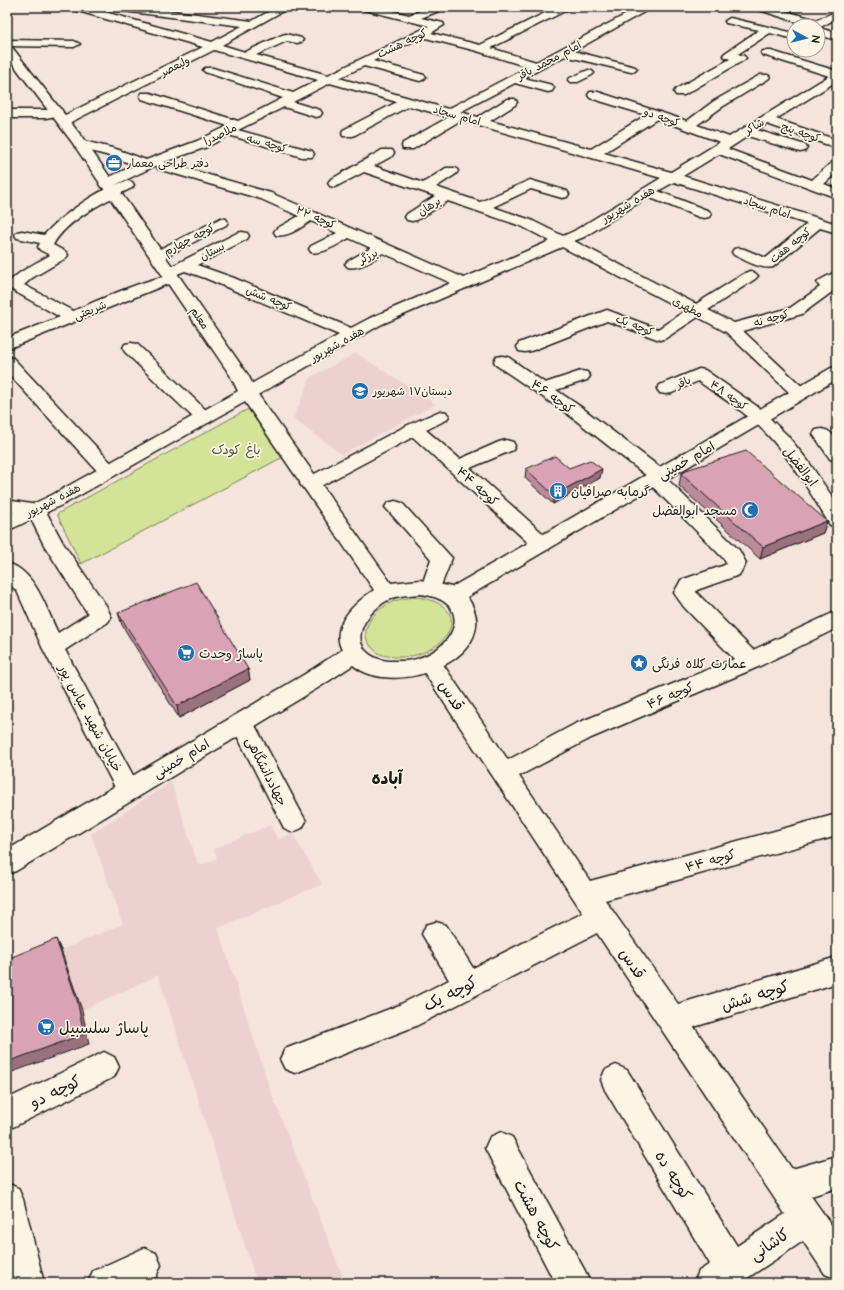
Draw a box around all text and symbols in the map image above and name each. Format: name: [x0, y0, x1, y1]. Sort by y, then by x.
north arrow: [786, 18, 826, 58]
street label: کوچه هشت: [375, 25, 430, 62]
text: N: [808, 35, 823, 44]
street label: امام محمد باقر: [514, 37, 585, 85]
street label: ولیعصر: [157, 53, 192, 81]
street label: امام سجاد: [431, 102, 482, 130]
street label: کوچه دو: [641, 104, 682, 131]
street label: شاکر: [741, 115, 767, 139]
street label: کوچه پنج: [779, 119, 823, 146]
street label: ملاصدرا: [201, 120, 239, 149]
street label: کوچه سه: [245, 131, 289, 156]
office icon: دفتر طراحی معمار: [104, 153, 124, 173]
place label: دفتر طراحی معمار: [126, 156, 209, 171]
street label: هفده شهریور: [598, 183, 658, 227]
street label: برهان: [415, 193, 444, 219]
street label: امام سجاد: [741, 193, 792, 223]
street label: کوچه ۲۲: [294, 202, 338, 233]
street label: کوچه چهارم: [161, 220, 218, 260]
street label: کوچه هفت: [767, 224, 814, 267]
street label: بستان: [197, 239, 227, 264]
street label: برزگر: [355, 245, 380, 268]
street label: کوچه شش: [244, 283, 294, 315]
street label: مطهری: [670, 293, 706, 322]
street label: شریعتی: [72, 297, 109, 324]
street label: معلم: [186, 304, 213, 333]
street label: کوچه نه: [752, 306, 791, 331]
street label: کوچه یک: [614, 311, 656, 340]
street label: هفده شهریور: [307, 323, 367, 366]
street label: باقر: [672, 372, 693, 393]
street label: کوچه ۴۶: [527, 375, 578, 419]
street label: کوچه ۴۸: [707, 377, 751, 414]
school or university icon: دبستان۱۷ شهریور: [350, 381, 370, 401]
place label: دبستان۱۷ شهریور: [372, 384, 452, 399]
street label: امام خمینی: [655, 437, 719, 485]
park label: باغ کودک: [211, 441, 261, 459]
street label: ابوالفضل: [779, 443, 822, 490]
street label: کوچه ۴۴: [452, 463, 503, 511]
street label: هفده شهریور: [22, 480, 83, 521]
building icon: گرمابه صرافیان: [548, 481, 568, 501]
place label: گرمابه صرافیان: [571, 483, 650, 501]
mosque icon: مسجد ابوالفضل: [740, 500, 760, 520]
place label: مسجد ابوالفضل: [652, 502, 737, 520]
supermarket icon: پاساژ وحدت: [176, 643, 196, 663]
place label: پاساژ وحدت: [199, 645, 263, 663]
place icon: عمارت کلاه فرنگی: [629, 653, 649, 673]
place label: عمارت کلاه فرنگی: [652, 655, 747, 673]
street label: خیابان شهید عباس پور: [54, 661, 126, 776]
street label: قدس: [433, 676, 469, 715]
street label: کوچه ۴۶: [644, 678, 697, 714]
street label: جهاددانشگاهی: [241, 734, 291, 809]
street label: امام خمینی: [150, 735, 214, 784]
district label: آباده: [372, 767, 404, 791]
street label: کوچه ۴۴: [683, 845, 738, 877]
street label: قدس: [614, 944, 650, 983]
street label: کوچه یک: [420, 971, 481, 1017]
street label: کوچه شش: [719, 975, 792, 1017]
supermarket icon: پاساژ سلسبیل: [36, 1017, 56, 1037]
place label: پاساژ سلسبیل: [59, 1017, 149, 1039]
street label: کوچه دو: [24, 1070, 85, 1115]
street label: کوچه ده: [649, 1146, 697, 1205]
street label: کوچه هشت: [508, 1176, 564, 1255]
street label: کاشانی: [745, 1223, 794, 1266]

